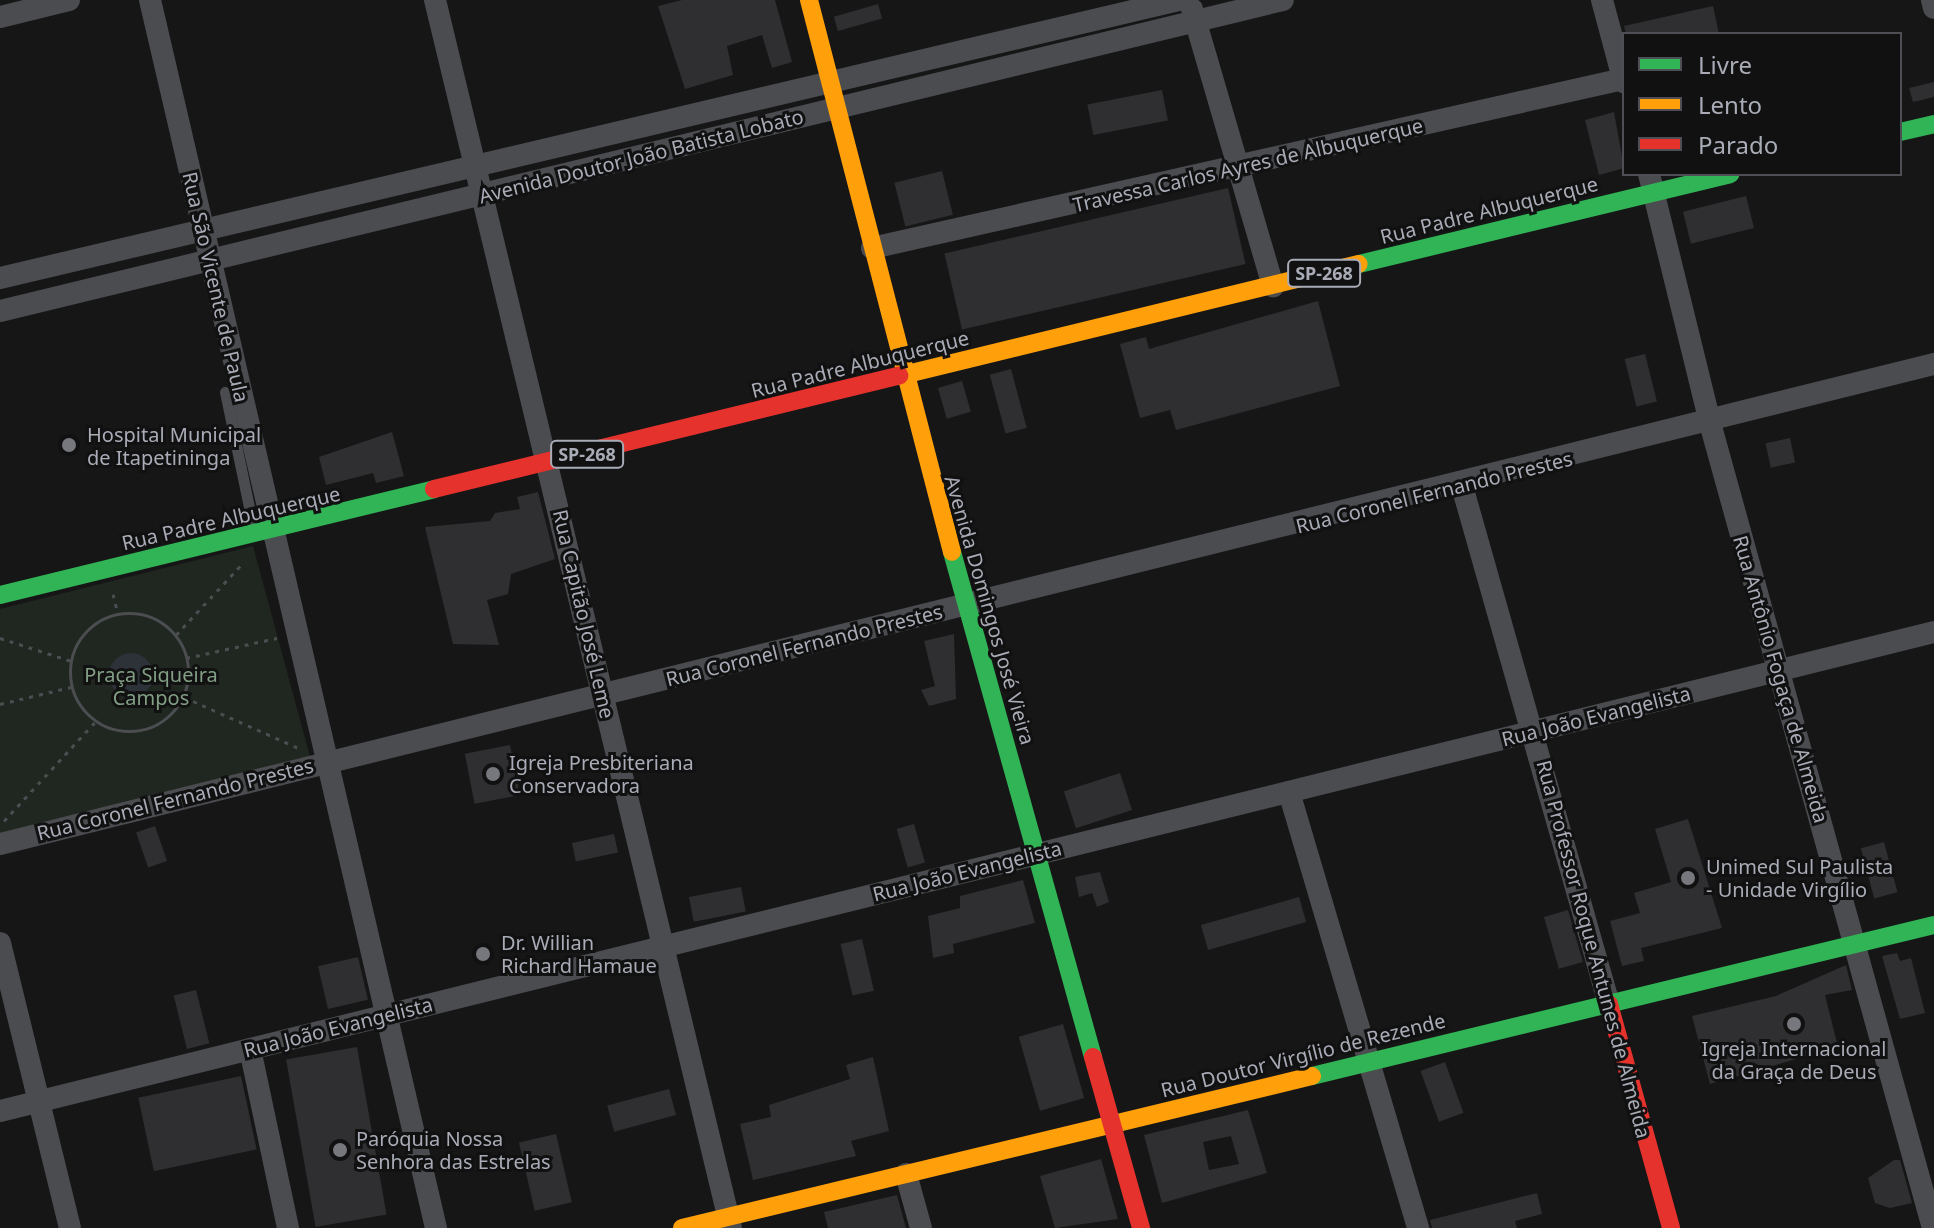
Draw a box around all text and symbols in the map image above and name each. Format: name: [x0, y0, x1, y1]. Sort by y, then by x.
legend: [1622, 32, 1902, 176]
text: Livre: [1698, 48, 1752, 81]
text: Lento: [1698, 88, 1762, 121]
street label: Avenida Doutor João Batista Lobato: [476, 104, 806, 208]
street label: Travessa Carlos Ayres de Albuquerque: [1071, 113, 1425, 217]
text: Parado: [1698, 128, 1778, 161]
street label: Rua São Vicente de Paula: [178, 169, 254, 405]
street label: Rua Padre Albuquerque: [1378, 171, 1600, 249]
road number: SP-268: [1286, 259, 1362, 287]
street label: Rua Padre Albuquerque: [749, 325, 971, 403]
place label: Hospital Municipal de Itapetininga: [87, 422, 261, 469]
marker: Hospital Municipal de Itapetininga: [58, 434, 80, 456]
road number: SP-268: [549, 440, 625, 468]
street label: Rua Coronel Fernando Prestes: [1293, 446, 1575, 538]
street label: Avenida Domingos José Vieira: [940, 473, 1040, 747]
street label: Rua Padre Albuquerque: [119, 481, 343, 555]
street label: Rua Capitão José Leme: [548, 507, 620, 721]
street label: Rua Antônio Fogaça de Almeida: [1728, 533, 1834, 825]
street label: Rua Coronel Fernando Prestes: [663, 599, 945, 691]
park label: Praça Siqueira Campos: [84, 663, 218, 710]
street label: Rua João Evangelista: [1499, 681, 1693, 751]
place label: Igreja Presbiteriana Conservadora: [509, 750, 694, 797]
street label: Rua Coronel Fernando Prestes: [34, 753, 316, 845]
street label: Rua Professor Roque Antunes de Almeida: [1532, 757, 1656, 1141]
marker: Igreja Presbiteriana Conservadora: [484, 765, 502, 783]
street label: Rua João Evangelista: [870, 836, 1064, 906]
place label: Unimed Sul Paulista - Unidade Virgílio: [1706, 854, 1893, 901]
marker: Unimed Sul Paulista - Unidade Virgílio: [1677, 867, 1699, 889]
place label: Dr. Willian Richard Hamaue: [501, 930, 657, 977]
marker: Dr. Willian Richard Hamaue: [472, 943, 494, 965]
street label: Rua João Evangelista: [241, 992, 435, 1062]
street label: Rua Doutor Virgílio de Rezende: [1158, 1008, 1448, 1102]
marker: Igreja Internacional da Graça de Deus: [1785, 1015, 1803, 1033]
place label: Igreja Internacional da Graça de Deus: [1702, 1036, 1886, 1083]
place label: Paróquia Nossa Senhora das Estrelas: [356, 1126, 551, 1173]
marker: Paróquia Nossa Senhora das Estrelas: [331, 1141, 349, 1159]

